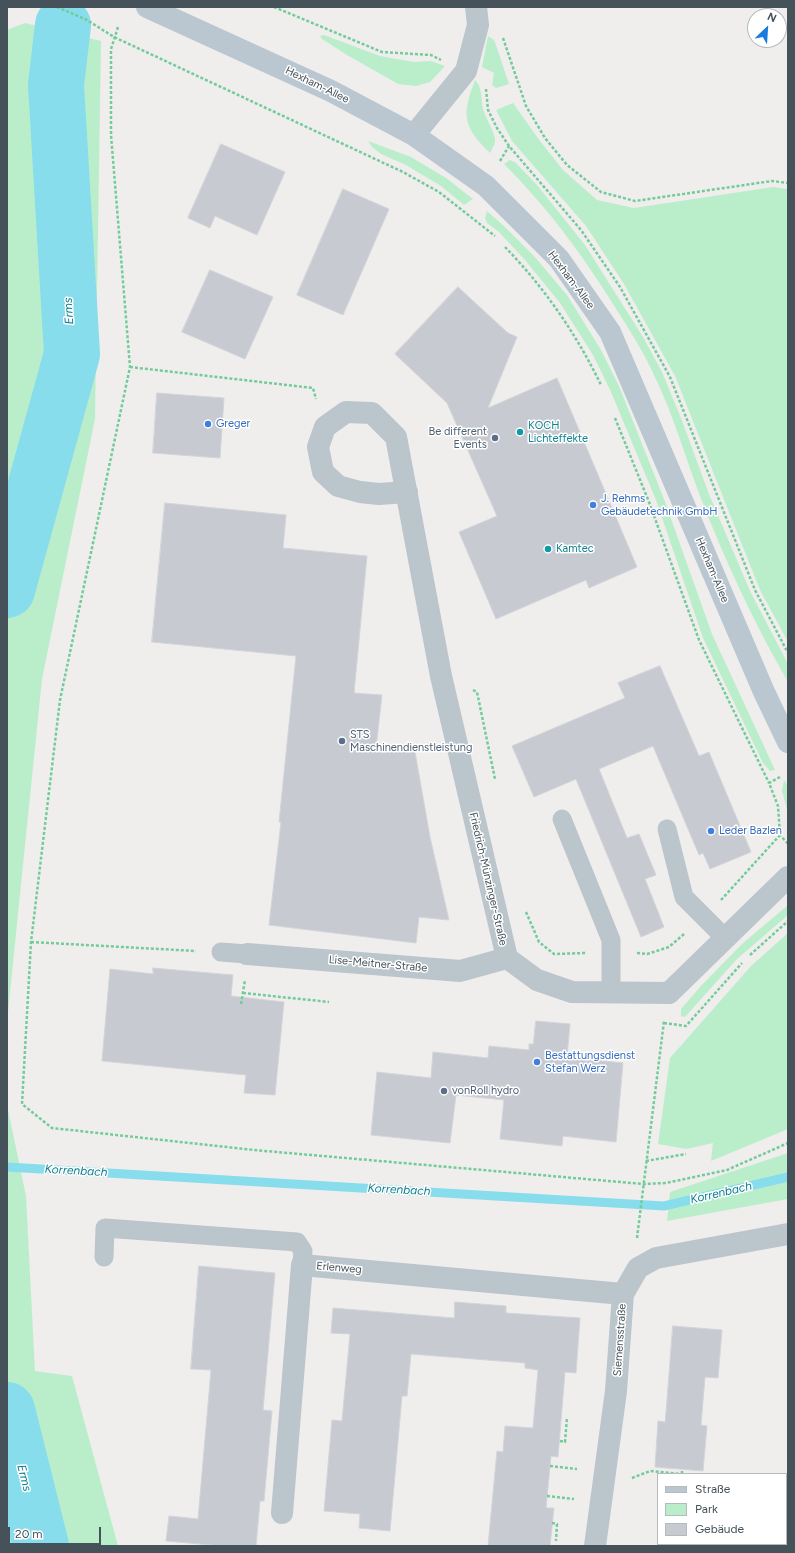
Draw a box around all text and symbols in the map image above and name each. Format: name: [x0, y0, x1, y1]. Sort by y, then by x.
north arrow: [747, 8, 787, 48]
text: N: [765, 10, 778, 25]
street label: Hexham-Allee: [283, 64, 351, 106]
street label: Hexham-Allee: [545, 248, 597, 312]
water label: Erms: [61, 297, 77, 325]
place label: Greger: [216, 417, 250, 431]
marker: Greger: [203, 419, 213, 429]
place label: KOCH Lichteffekte: [528, 419, 588, 445]
place label: Be different Events: [428, 425, 487, 451]
marker: KOCH Lichteffekte: [515, 427, 525, 437]
marker: Be different Events: [490, 433, 500, 443]
place label: J. Rehms Gebäudetechnik GmbH: [601, 492, 717, 518]
marker: J. Rehms Gebäudetechnik GmbH: [588, 500, 598, 510]
street label: Hexham-Allee: [692, 535, 732, 605]
place label: Kamtec: [556, 542, 594, 556]
marker: Kamtec: [543, 544, 553, 554]
place label: STS Maschinendienstleistung: [350, 728, 472, 754]
marker: STS Maschinendienstleistung: [337, 736, 347, 746]
street label: Friedrich-Münzinger-Straße: [466, 811, 510, 947]
place label: Leder Bazlen: [719, 824, 782, 838]
marker: Leder Bazlen: [706, 826, 716, 836]
street label: Lise-Meitner-Straße: [328, 953, 428, 975]
place label: Bestattungsdienst Stefan Werz: [545, 1049, 635, 1075]
marker: Bestattungsdienst Stefan Werz: [532, 1057, 542, 1067]
place label: vonRoll hydro: [452, 1084, 519, 1098]
marker: vonRoll hydro: [439, 1086, 449, 1096]
water label: Korrenbach: [44, 1162, 108, 1180]
water label: Korrenbach: [689, 1179, 753, 1207]
water label: Korrenbach: [367, 1181, 431, 1199]
street label: Erlenweg: [316, 1259, 362, 1277]
street label: Siemensstraße: [611, 1303, 629, 1377]
water label: Erms: [14, 1463, 34, 1493]
legend: [657, 1473, 787, 1545]
text: Straße: [695, 1482, 730, 1496]
text: Park: [695, 1502, 718, 1516]
scale bar: [10, 1519, 103, 1545]
text: Gebäude: [695, 1522, 744, 1536]
text: 20 m: [15, 1527, 43, 1541]

